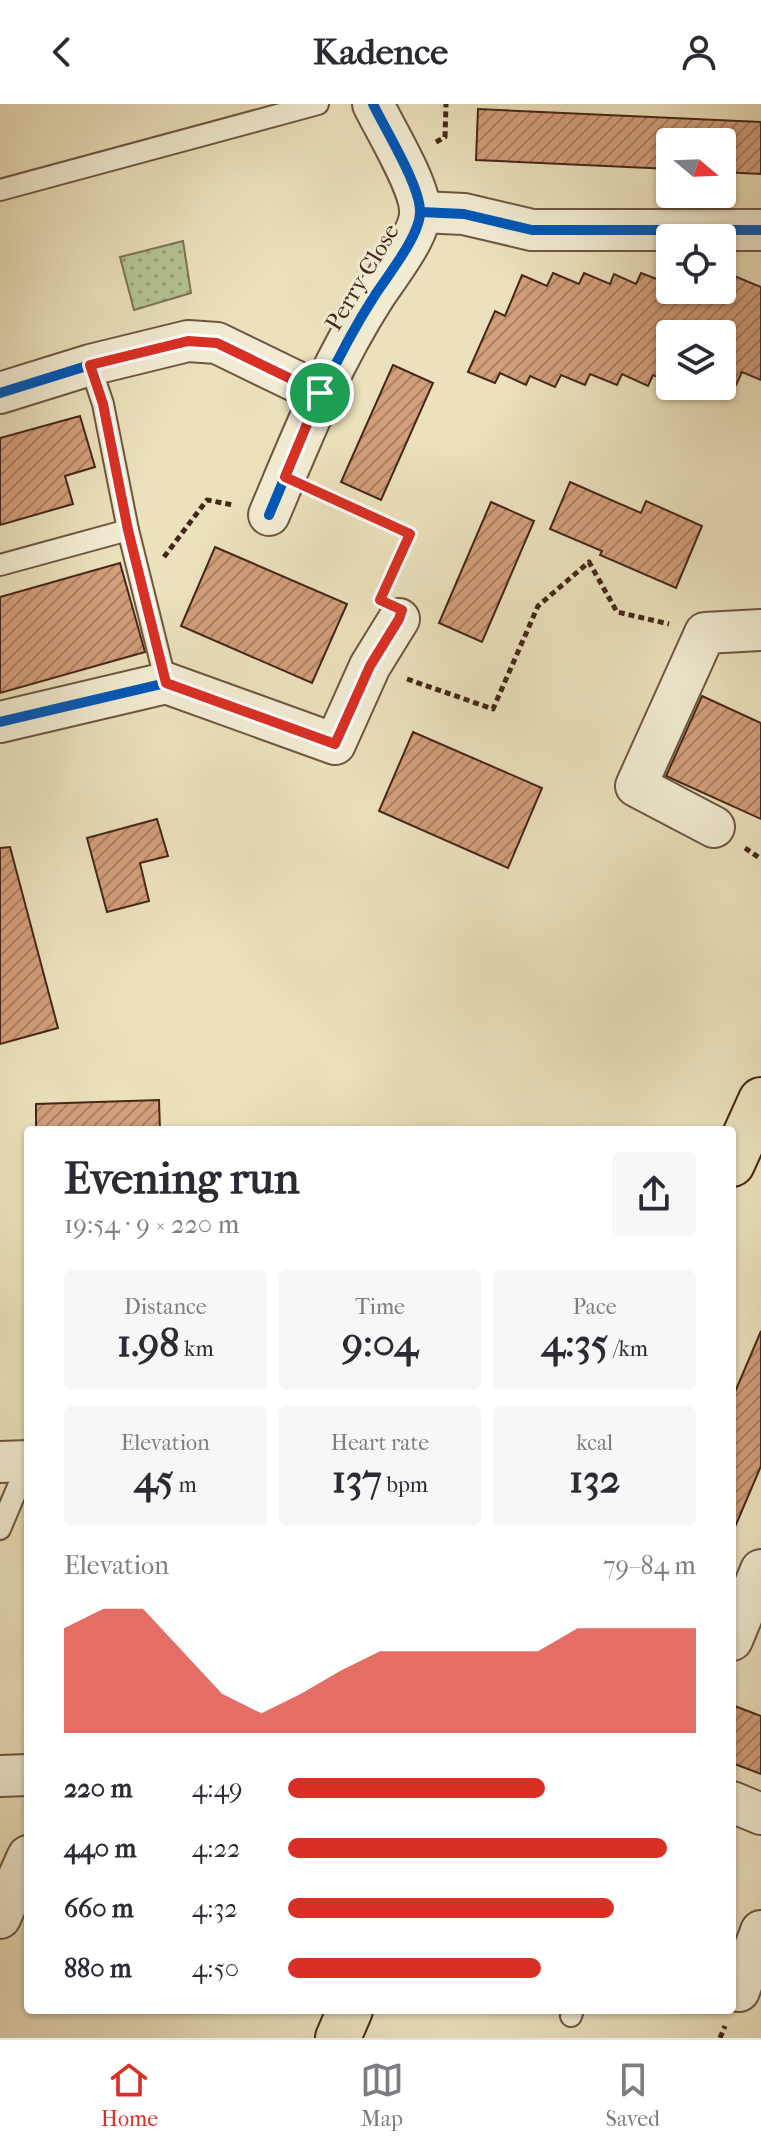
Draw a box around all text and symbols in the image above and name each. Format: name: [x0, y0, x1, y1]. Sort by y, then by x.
icon: back: [40, 30, 84, 74]
icon: person: [677, 30, 721, 74]
text: Kadence: [313, 31, 448, 73]
north arrow: [656, 128, 736, 208]
map controls: [656, 128, 736, 400]
street label: Perry Close: [319, 218, 405, 335]
button: locate: [656, 224, 736, 304]
button: layers: [656, 320, 736, 400]
pin: [286, 359, 354, 427]
icon: arrive: [298, 371, 342, 415]
button: share: [612, 1152, 696, 1236]
text: Evening run: [64, 1153, 299, 1204]
text: 19:54 · 9 × 220 m: [64, 1209, 239, 1240]
text: Distance: [124, 1294, 207, 1320]
text: Time: [355, 1294, 405, 1320]
text: Pace: [573, 1294, 617, 1320]
text: 1.98: [117, 1320, 179, 1366]
text: 9:04: [342, 1320, 418, 1366]
text: 4:35: [541, 1320, 608, 1366]
text: km: [179, 1336, 214, 1362]
text: /km: [608, 1336, 648, 1362]
text: Elevation: [121, 1430, 210, 1456]
text: Heart rate: [331, 1430, 429, 1456]
text: kcal: [576, 1430, 613, 1456]
text: 45: [134, 1456, 174, 1502]
text: 137: [332, 1456, 382, 1502]
text: 132: [569, 1456, 620, 1502]
text: m: [174, 1472, 197, 1498]
text: bpm: [382, 1472, 428, 1498]
text: Elevation: [64, 1550, 169, 1581]
text: 79–84 m: [603, 1550, 696, 1581]
text: 220 m: [64, 1773, 132, 1804]
text: 4:49: [192, 1773, 243, 1804]
text: 440 m: [64, 1833, 136, 1864]
text: 4:22: [192, 1833, 240, 1864]
text: 660 m: [64, 1893, 134, 1924]
text: 4:32: [192, 1893, 238, 1924]
text: 880 m: [64, 1953, 132, 1984]
text: 4:50: [192, 1953, 239, 1984]
tab: Home: [101, 2058, 158, 2132]
tab: Map: [360, 2058, 404, 2132]
tab: Saved: [606, 2058, 660, 2132]

